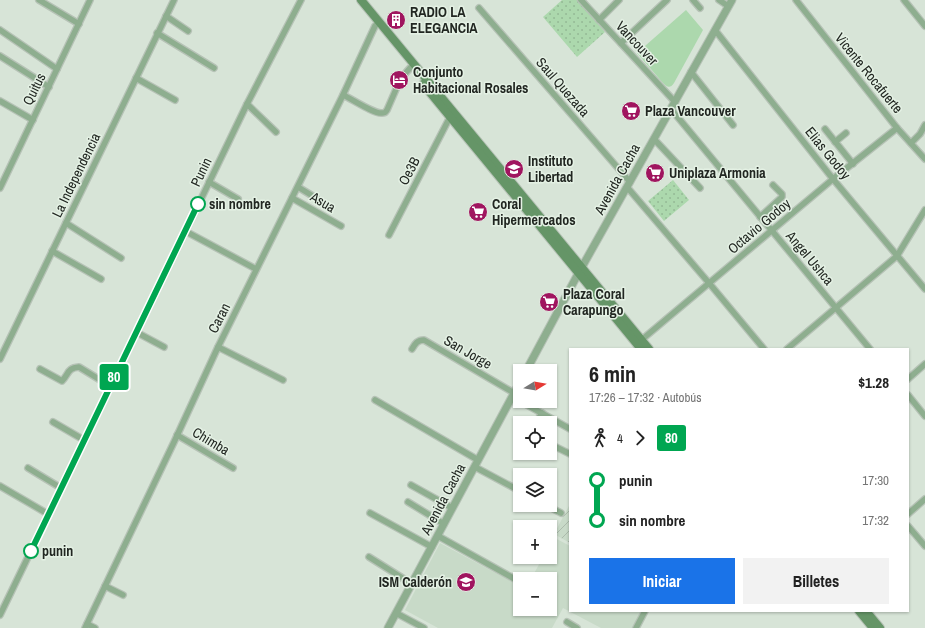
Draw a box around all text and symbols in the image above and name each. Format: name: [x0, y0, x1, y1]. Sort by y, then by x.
place label: RADIO LA ELEGANCIA: [410, 3, 478, 37]
building icon: RADIO LA ELEGANCIA: [385, 9, 407, 31]
street label: Vancouver: [612, 17, 662, 69]
street label: Vicente Rocafuerte: [831, 29, 907, 117]
street label: Saul Quezada: [532, 54, 594, 121]
place label: Conjunto Habitacional Rosales: [413, 63, 529, 97]
hotel icon: Conjunto Habitacional Rosales: [388, 69, 410, 91]
street label: Quitus: [18, 70, 50, 108]
supermarket icon: Plaza Vancouver: [620, 100, 642, 122]
place label: Plaza Vancouver: [645, 102, 736, 120]
street label: Elias Godoy: [801, 123, 855, 183]
street label: La Independencia: [48, 129, 105, 220]
street label: Avenida Cacha: [590, 140, 644, 218]
place label: Instituto Libertad: [528, 152, 573, 186]
street label: Oe3B: [394, 154, 424, 188]
street label: Punin: [186, 155, 216, 189]
school or university icon: Instituto Libertad: [503, 158, 525, 180]
supermarket icon: Uniplaza Armonia: [644, 162, 666, 184]
place label: Uniplaza Armonia: [669, 164, 766, 182]
street label: Asua: [306, 187, 339, 217]
street label: Octavio Godoy: [724, 194, 794, 258]
place label: sin nombre: [209, 195, 271, 213]
place label: Coral Hipermercados: [492, 195, 576, 229]
marker: sin nombre: [190, 196, 206, 212]
supermarket icon: Coral Hipermercados: [467, 201, 489, 223]
street label: Angel Ushca: [782, 227, 838, 289]
place label: Plaza Coral Carapungo: [563, 285, 625, 319]
supermarket icon: Plaza Coral Carapungo: [538, 291, 560, 313]
street label: Caran: [204, 300, 234, 336]
street label: San Jorge: [441, 331, 495, 373]
text: 6 min: [589, 359, 636, 389]
line badge: 80: [96, 364, 132, 390]
north arrow: [513, 364, 557, 408]
map controls: [513, 364, 557, 616]
text: 80: [108, 368, 120, 386]
text: $1.28: [858, 372, 889, 393]
text: 17:26 – 17:32 · Autobús: [589, 389, 702, 406]
button: locate: [513, 416, 557, 460]
street label: Chimba: [189, 423, 233, 459]
icon: walk: [589, 427, 611, 449]
icon: forward: [629, 427, 651, 449]
text: 80: [665, 429, 678, 447]
text: 4: [617, 430, 623, 447]
street label: Avenida Cacha: [416, 460, 470, 539]
button: layers: [513, 468, 557, 512]
text: punin: [619, 470, 652, 491]
text: 17:30: [862, 472, 889, 489]
text: sin nombre: [619, 510, 685, 531]
text: 17:32: [862, 512, 889, 529]
button: +: [513, 520, 557, 564]
place label: punin: [42, 542, 73, 560]
marker: punin: [23, 543, 39, 559]
button: Iniciar: [589, 558, 735, 604]
button: Billetes: [743, 558, 889, 604]
school or university icon: ISM Calderón: [455, 571, 477, 593]
button: −: [513, 572, 557, 616]
place label: ISM Calderón: [379, 573, 452, 591]

